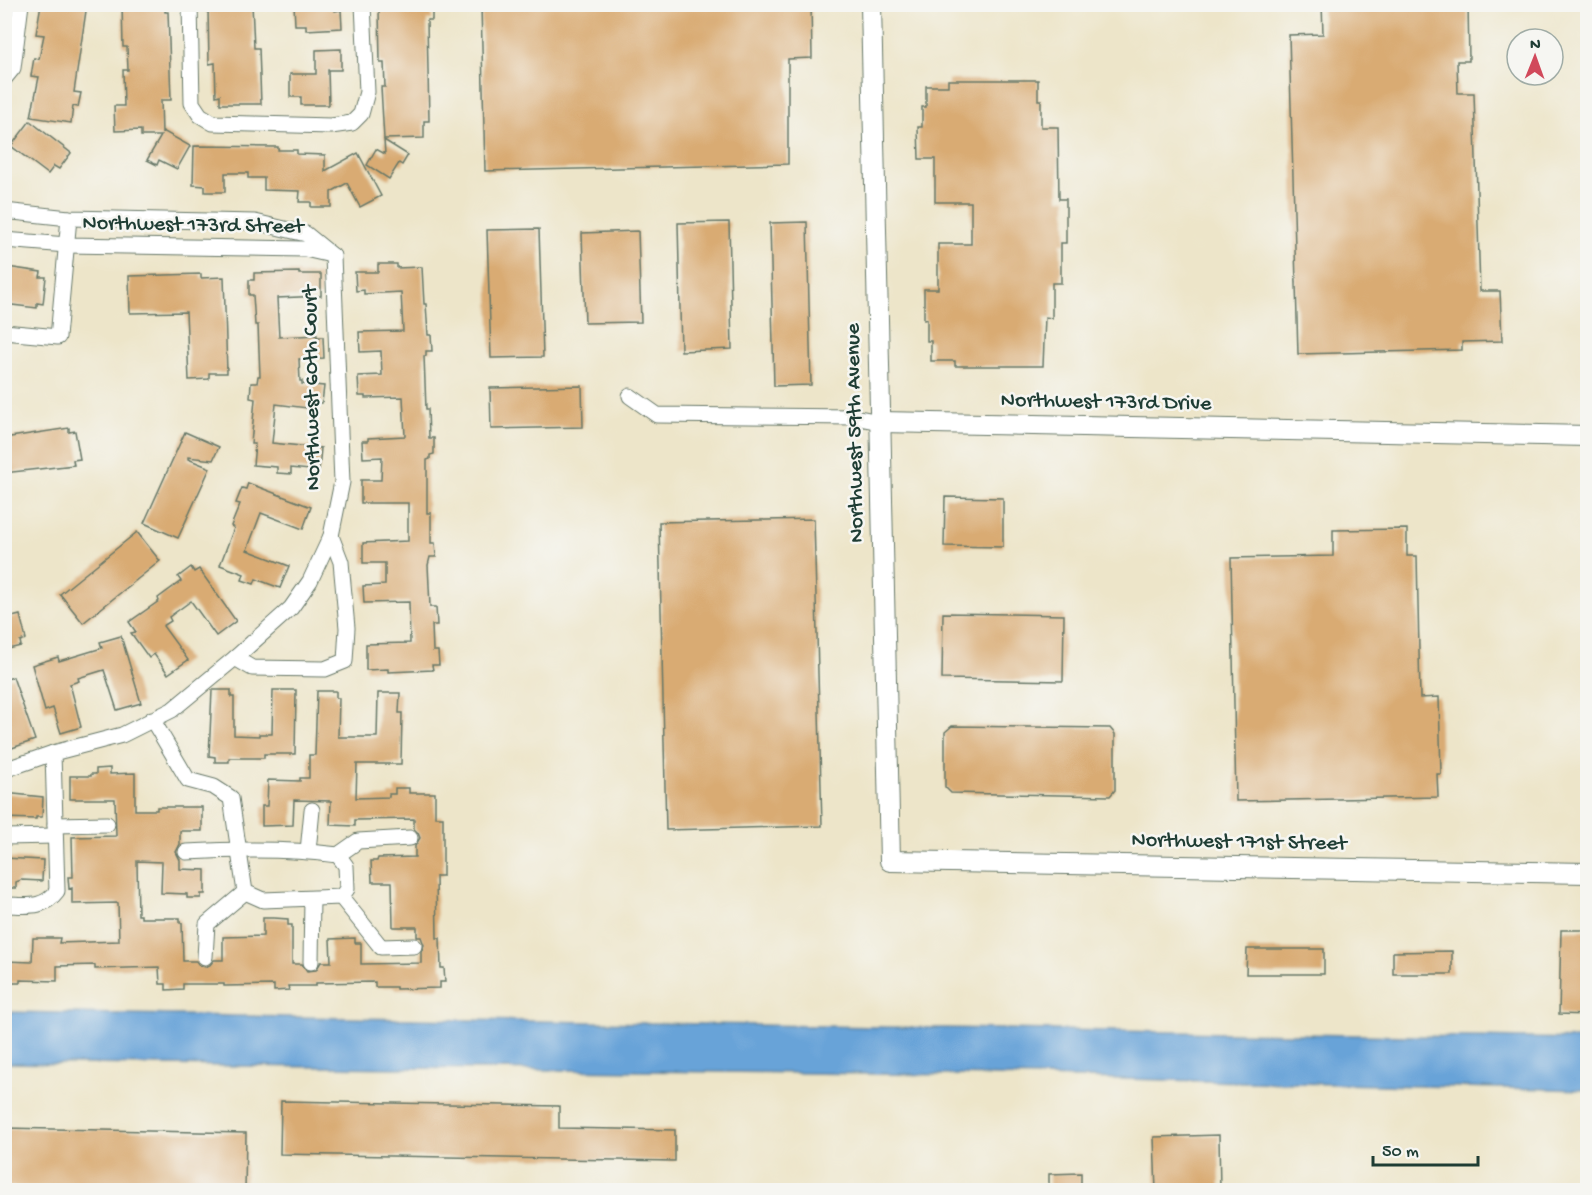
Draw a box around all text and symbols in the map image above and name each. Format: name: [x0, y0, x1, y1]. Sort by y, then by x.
north arrow: [1505, 27, 1565, 87]
text: N: [1530, 36, 1541, 55]
street label: Northwest 173rd Street: [82, 211, 306, 241]
street label: Northwest 60th Court: [298, 283, 328, 491]
street label: Northwest 59th Avenue: [841, 322, 871, 543]
street label: Northwest 173rd Drive: [1000, 388, 1212, 418]
street label: Northwest 171st Street: [1131, 828, 1349, 858]
scale bar: [1373, 1129, 1478, 1167]
text: 50 m: [1382, 1142, 1419, 1163]

